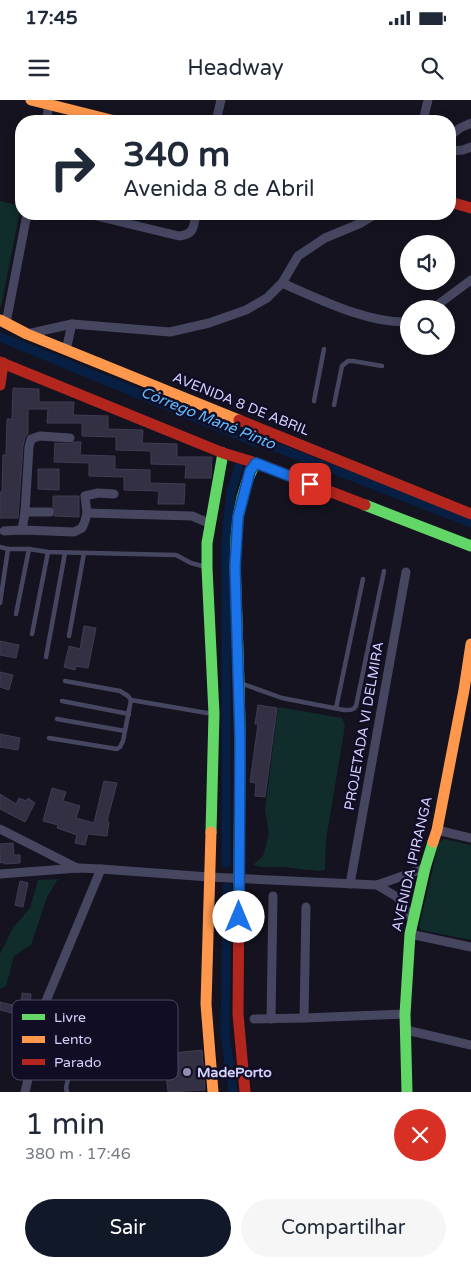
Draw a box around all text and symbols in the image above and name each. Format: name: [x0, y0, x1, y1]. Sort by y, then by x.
text: 17:45: [25, 7, 78, 29]
icon: menu: [25, 54, 53, 82]
icon: search: [418, 54, 446, 82]
text: Headway: [187, 55, 284, 81]
text: 340 m: [123, 134, 230, 176]
icon: right: [40, 135, 105, 200]
text: Avenida 8 de Abril: [123, 176, 315, 202]
map controls: [400, 235, 455, 355]
button: sound: [400, 235, 455, 290]
button: search: [400, 300, 455, 355]
street label: AVENIDA 8 DE ABRIL: [170, 369, 312, 439]
water label: Córrego Mané Pinto: [138, 383, 279, 454]
pin: [289, 463, 331, 505]
icon: arrive: [296, 470, 324, 498]
street label: PROJETADA VI DELMIRA: [341, 640, 387, 812]
street label: AVENIDA IPIRANGA: [388, 795, 436, 933]
position arrow: [212, 890, 264, 942]
legend: [12, 1000, 178, 1080]
text: Livre: [54, 1009, 86, 1026]
text: Lento: [54, 1031, 92, 1048]
text: Parado: [54, 1054, 102, 1071]
place label: MadePorto: [197, 1064, 272, 1081]
marker: MadePorto: [181, 1066, 193, 1078]
text: 1 min: [25, 1106, 105, 1143]
button: close: [394, 1109, 446, 1161]
text: 380 m · 17:46: [25, 1144, 131, 1164]
button: Sair: [25, 1199, 231, 1257]
button: Compartilhar: [241, 1199, 446, 1257]

